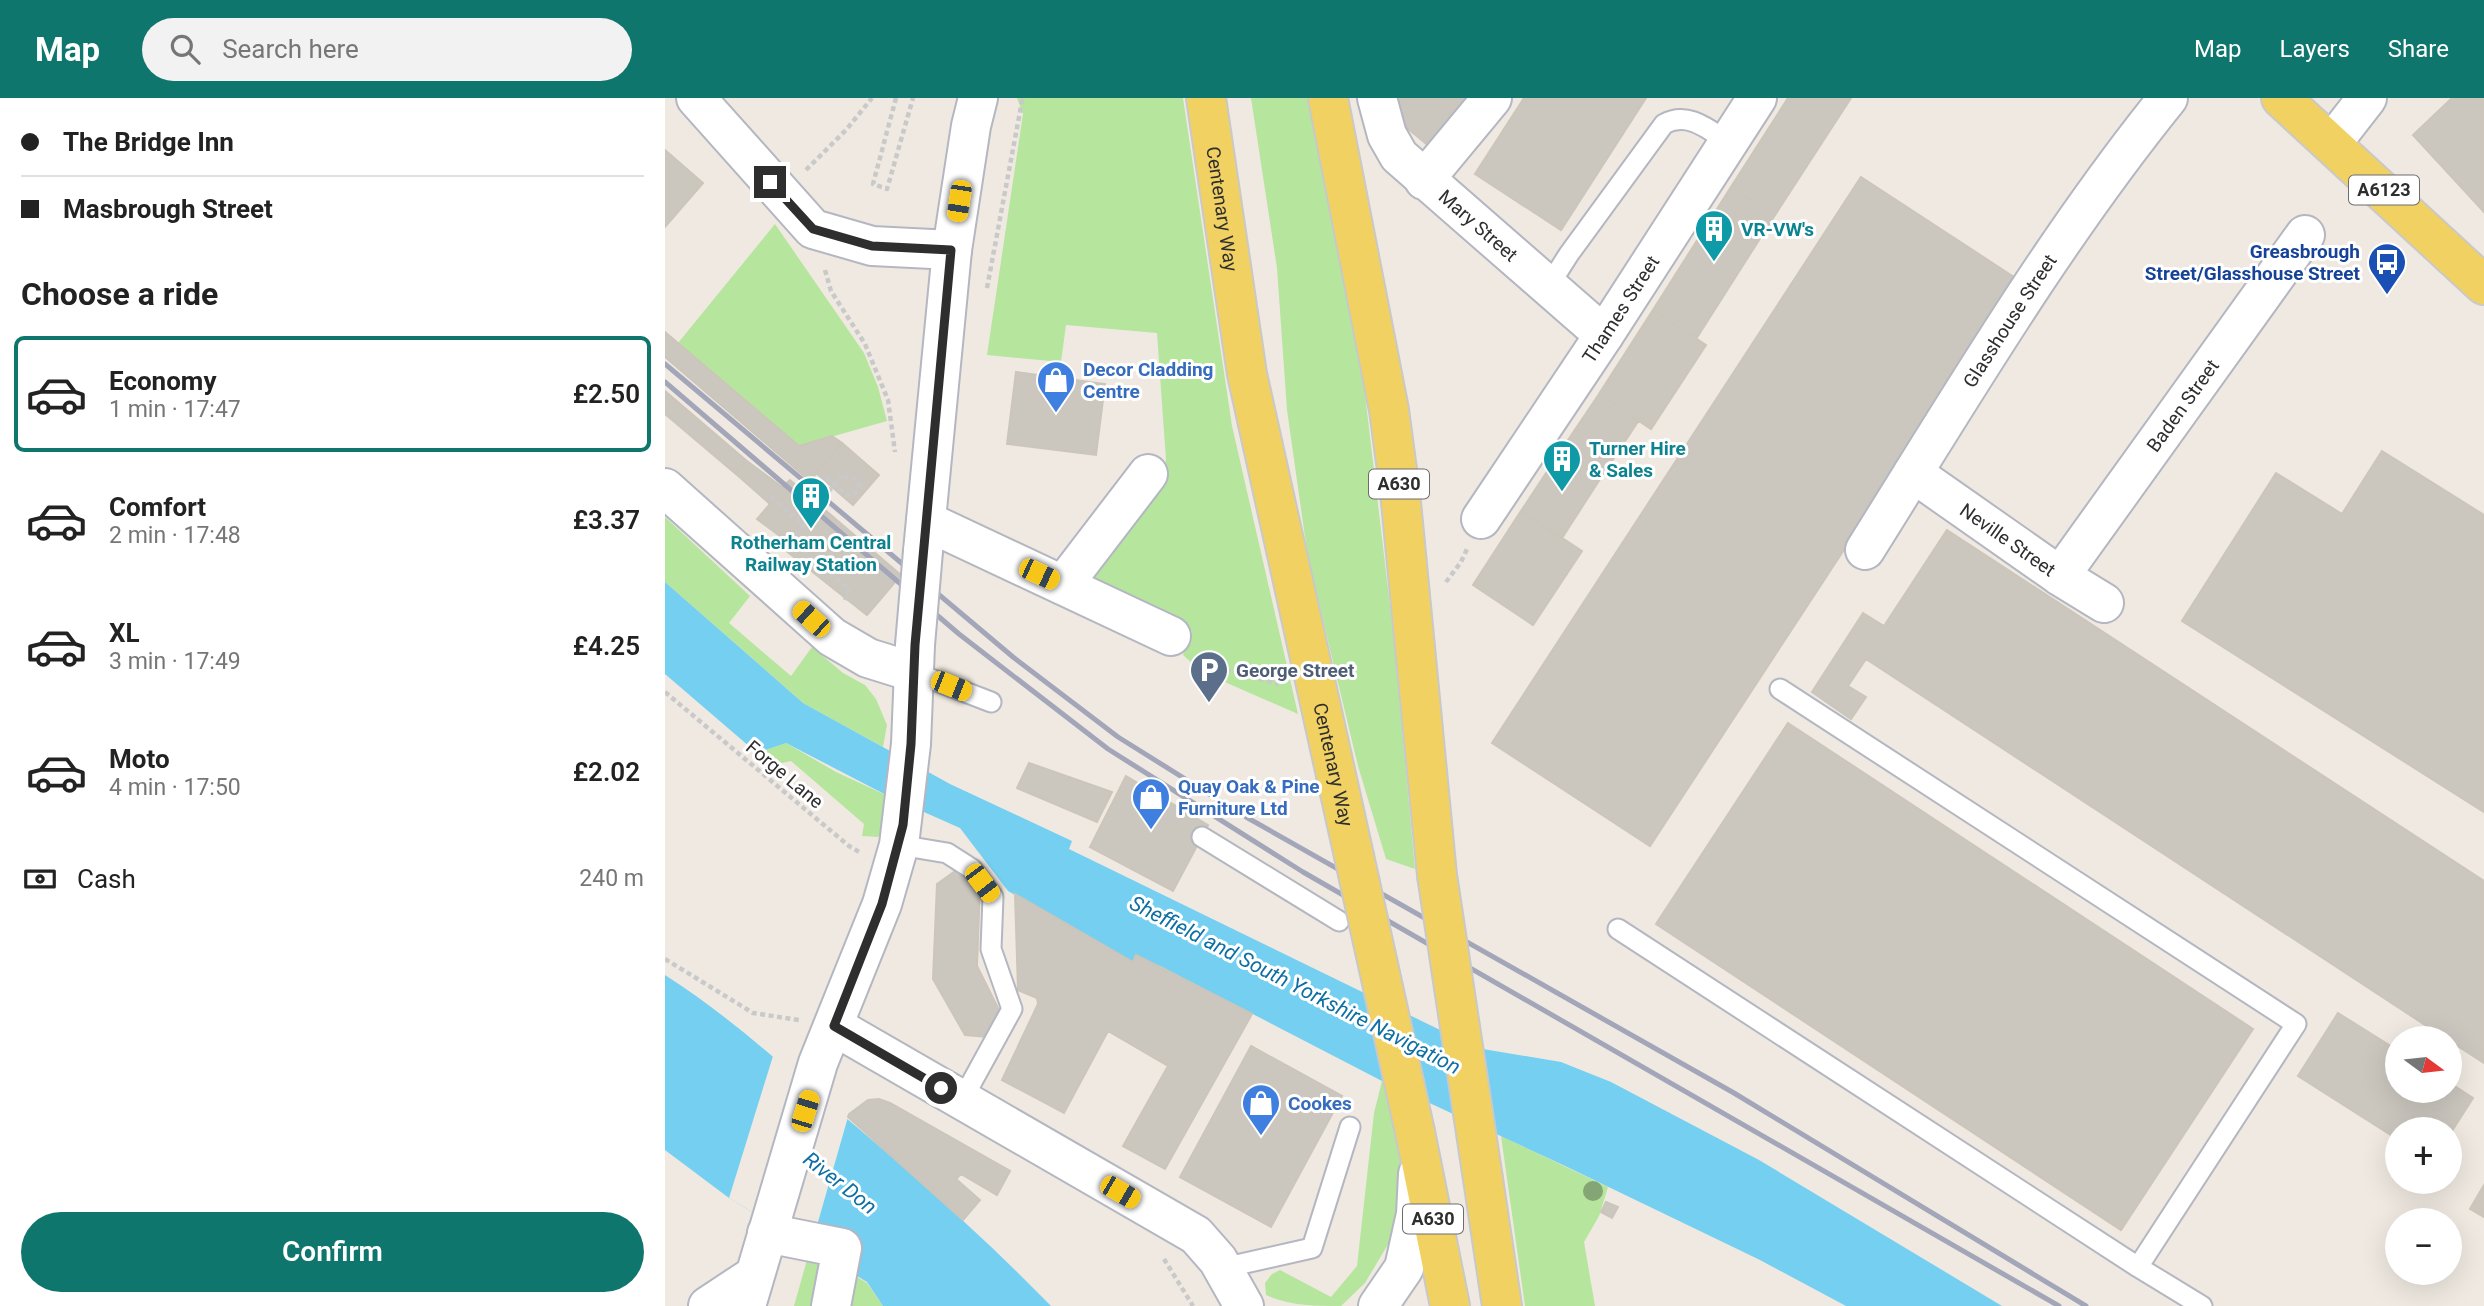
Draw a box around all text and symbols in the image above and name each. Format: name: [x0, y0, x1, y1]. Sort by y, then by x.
search box: [142, 18, 632, 81]
text: Map: [35, 30, 100, 69]
icon: search: [166, 30, 204, 68]
text: Search here: [222, 34, 359, 64]
text: Map: [2194, 35, 2242, 63]
text: Layers: [2280, 35, 2350, 63]
text: Share: [2388, 35, 2449, 63]
text: The Bridge Inn: [63, 127, 234, 157]
street label: Centenary Way: [1201, 145, 1243, 273]
route end: [754, 166, 786, 198]
road number: A6123: [2349, 176, 2419, 204]
car: [946, 179, 973, 223]
street label: Mary Street: [1434, 185, 1522, 266]
text: Masbrough Street: [63, 194, 273, 224]
building icon: VR-VW's: [1693, 208, 1735, 263]
place label: VR-VW's: [1741, 218, 1814, 241]
place label: Greasbrough Street/Glasshouse Street: [2145, 240, 2361, 285]
bus stop icon: Greasbrough Street/Glasshouse Street: [2366, 241, 2408, 296]
street label: Glasshouse Street: [1958, 250, 2062, 392]
street label: Thames Street: [1578, 251, 1664, 368]
text: Choose a ride: [21, 275, 218, 313]
street label: Baden Street: [2142, 355, 2224, 456]
place label: Decor Cladding Centre: [1083, 358, 1213, 403]
shop icon: Decor Cladding Centre: [1035, 359, 1077, 414]
icon: car: [25, 363, 88, 426]
text: Economy: [109, 366, 216, 396]
text: £2.50: [573, 379, 640, 409]
text: 1 min · 17:47: [109, 396, 241, 423]
place label: Turner Hire & Sales: [1589, 437, 1686, 482]
building icon: Turner Hire & Sales: [1541, 438, 1583, 493]
road number: A630: [1369, 470, 1429, 498]
building icon: Rotherham Central Railway Station: [790, 475, 832, 530]
icon: car: [25, 489, 88, 552]
text: Comfort: [109, 492, 206, 522]
street label: Neville Street: [1955, 499, 2060, 581]
text: £3.37: [573, 505, 640, 535]
text: 2 min · 17:48: [109, 522, 241, 549]
place label: Rotherham Central Railway Station: [731, 531, 891, 576]
car: [1016, 556, 1063, 592]
car: [789, 597, 834, 641]
icon: car: [25, 615, 88, 678]
text: XL: [109, 618, 140, 648]
text: £4.25: [573, 631, 640, 661]
text: 3 min · 17:49: [109, 648, 241, 675]
parking icon: George Street: [1188, 649, 1230, 704]
place label: George Street: [1236, 659, 1355, 682]
car: [928, 668, 975, 704]
street label: Centenary Way: [1308, 700, 1358, 829]
street label: Forge Lane: [741, 735, 828, 813]
icon: car: [25, 741, 88, 804]
text: Moto: [109, 744, 170, 774]
text: £2.02: [573, 757, 640, 787]
text: 4 min · 17:50: [109, 774, 241, 801]
place label: Quay Oak & Pine Furniture Ltd: [1178, 775, 1320, 820]
shop icon: Quay Oak & Pine Furniture Ltd: [1130, 776, 1172, 831]
icon: cash: [21, 860, 59, 898]
car: [961, 860, 1004, 906]
text: Cash: [77, 864, 136, 894]
text: 240 m: [579, 865, 644, 892]
water label: Sheffield and South Yorkshire Navigation: [1126, 891, 1464, 1079]
north arrow: [2385, 1026, 2462, 1102]
map controls: [2385, 1026, 2462, 1285]
route start: [925, 1072, 957, 1104]
shop icon: Cookes: [1240, 1082, 1282, 1137]
car: [789, 1088, 822, 1134]
place label: Cookes: [1288, 1092, 1352, 1115]
button: +: [2385, 1117, 2462, 1194]
water label: River Don: [799, 1147, 881, 1219]
car: [1097, 1172, 1144, 1212]
road number: A630: [1403, 1204, 1463, 1234]
button: −: [2385, 1208, 2462, 1285]
button: Confirm: [21, 1212, 644, 1292]

